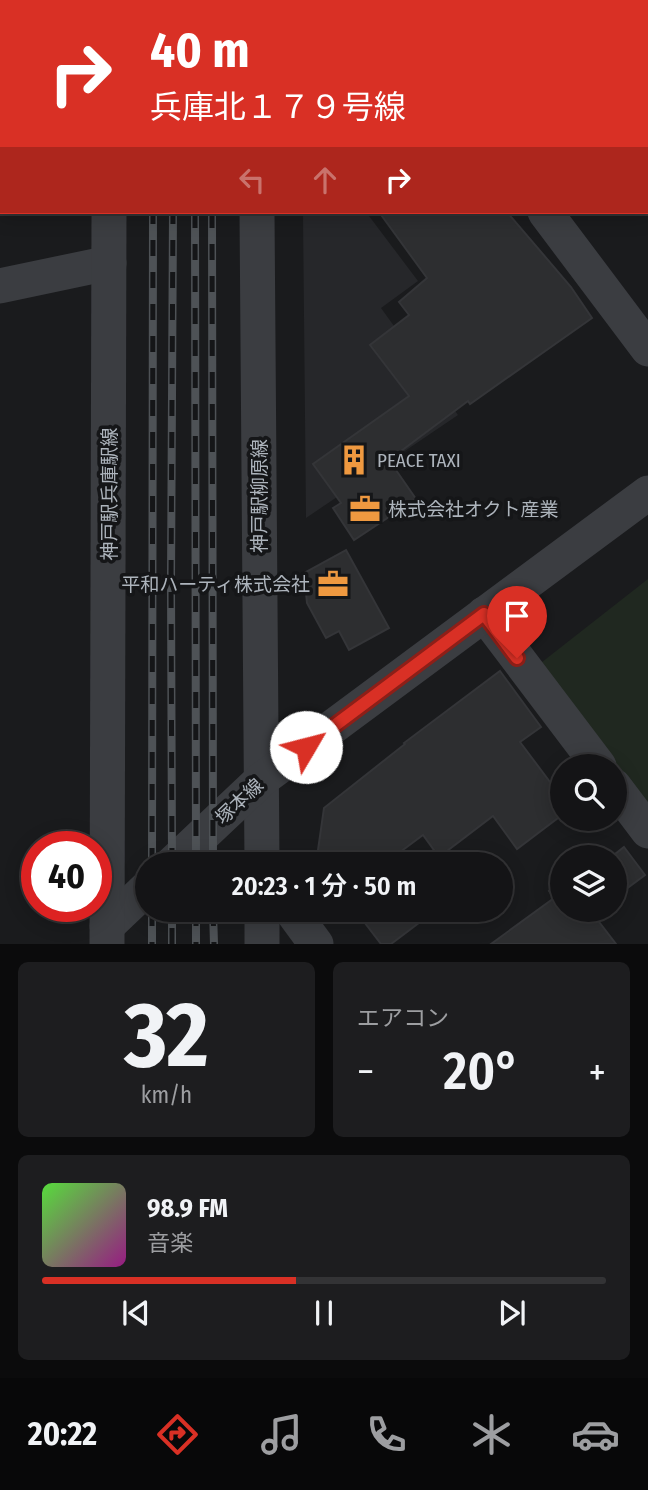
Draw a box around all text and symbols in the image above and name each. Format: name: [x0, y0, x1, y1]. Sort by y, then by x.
text: 40 m: [150, 21, 250, 80]
icon: right: [35, 28, 126, 119]
text: 兵庫北１７９号線: [150, 88, 406, 126]
icon: left: [233, 161, 271, 199]
icon: ahead: [306, 161, 344, 199]
icon: right: [379, 161, 417, 199]
street label: 神戸駅兵庫駅線: [98, 427, 121, 561]
street label: 神戸駅柳原線: [248, 439, 271, 553]
building icon: PEACE TAXI: [337, 443, 371, 477]
place label: PEACE TAXI: [377, 449, 461, 472]
office icon: 株式会社オクト産業: [348, 492, 382, 526]
place label: 株式会社オクト産業: [388, 498, 559, 521]
office icon: 平和ハーティ株式会社: [316, 567, 350, 601]
place label: 平和ハーティ株式会社: [121, 573, 310, 596]
pin: [487, 586, 547, 658]
icon: arrive: [498, 597, 536, 635]
position arrow: [269, 710, 343, 784]
map controls: [550, 754, 627, 922]
button: search: [550, 754, 627, 831]
street label: 塚本線: [211, 774, 268, 829]
speed limit sign: 40: [21, 831, 112, 922]
button: layers: [550, 845, 627, 922]
text: 20:23 · 1 分 · 50 m: [232, 871, 416, 902]
text: 32: [124, 981, 209, 1090]
text: エアコン: [357, 1004, 449, 1032]
text: 20°: [443, 1040, 520, 1103]
text: −: [357, 1049, 374, 1095]
text: +: [589, 1049, 606, 1095]
text: km/h: [141, 1081, 192, 1109]
text: 98.9 FM: [147, 1193, 228, 1224]
text: 音楽: [147, 1229, 193, 1257]
icon: previous: [117, 1294, 155, 1332]
icon: pause: [305, 1294, 343, 1332]
icon: next: [493, 1294, 531, 1332]
icon: directions: [153, 1410, 202, 1459]
icon: music: [257, 1410, 306, 1459]
icon: phone: [362, 1410, 411, 1459]
icon: climate: [467, 1410, 516, 1459]
icon: car: [571, 1410, 620, 1459]
text: 20:22: [28, 1415, 97, 1453]

